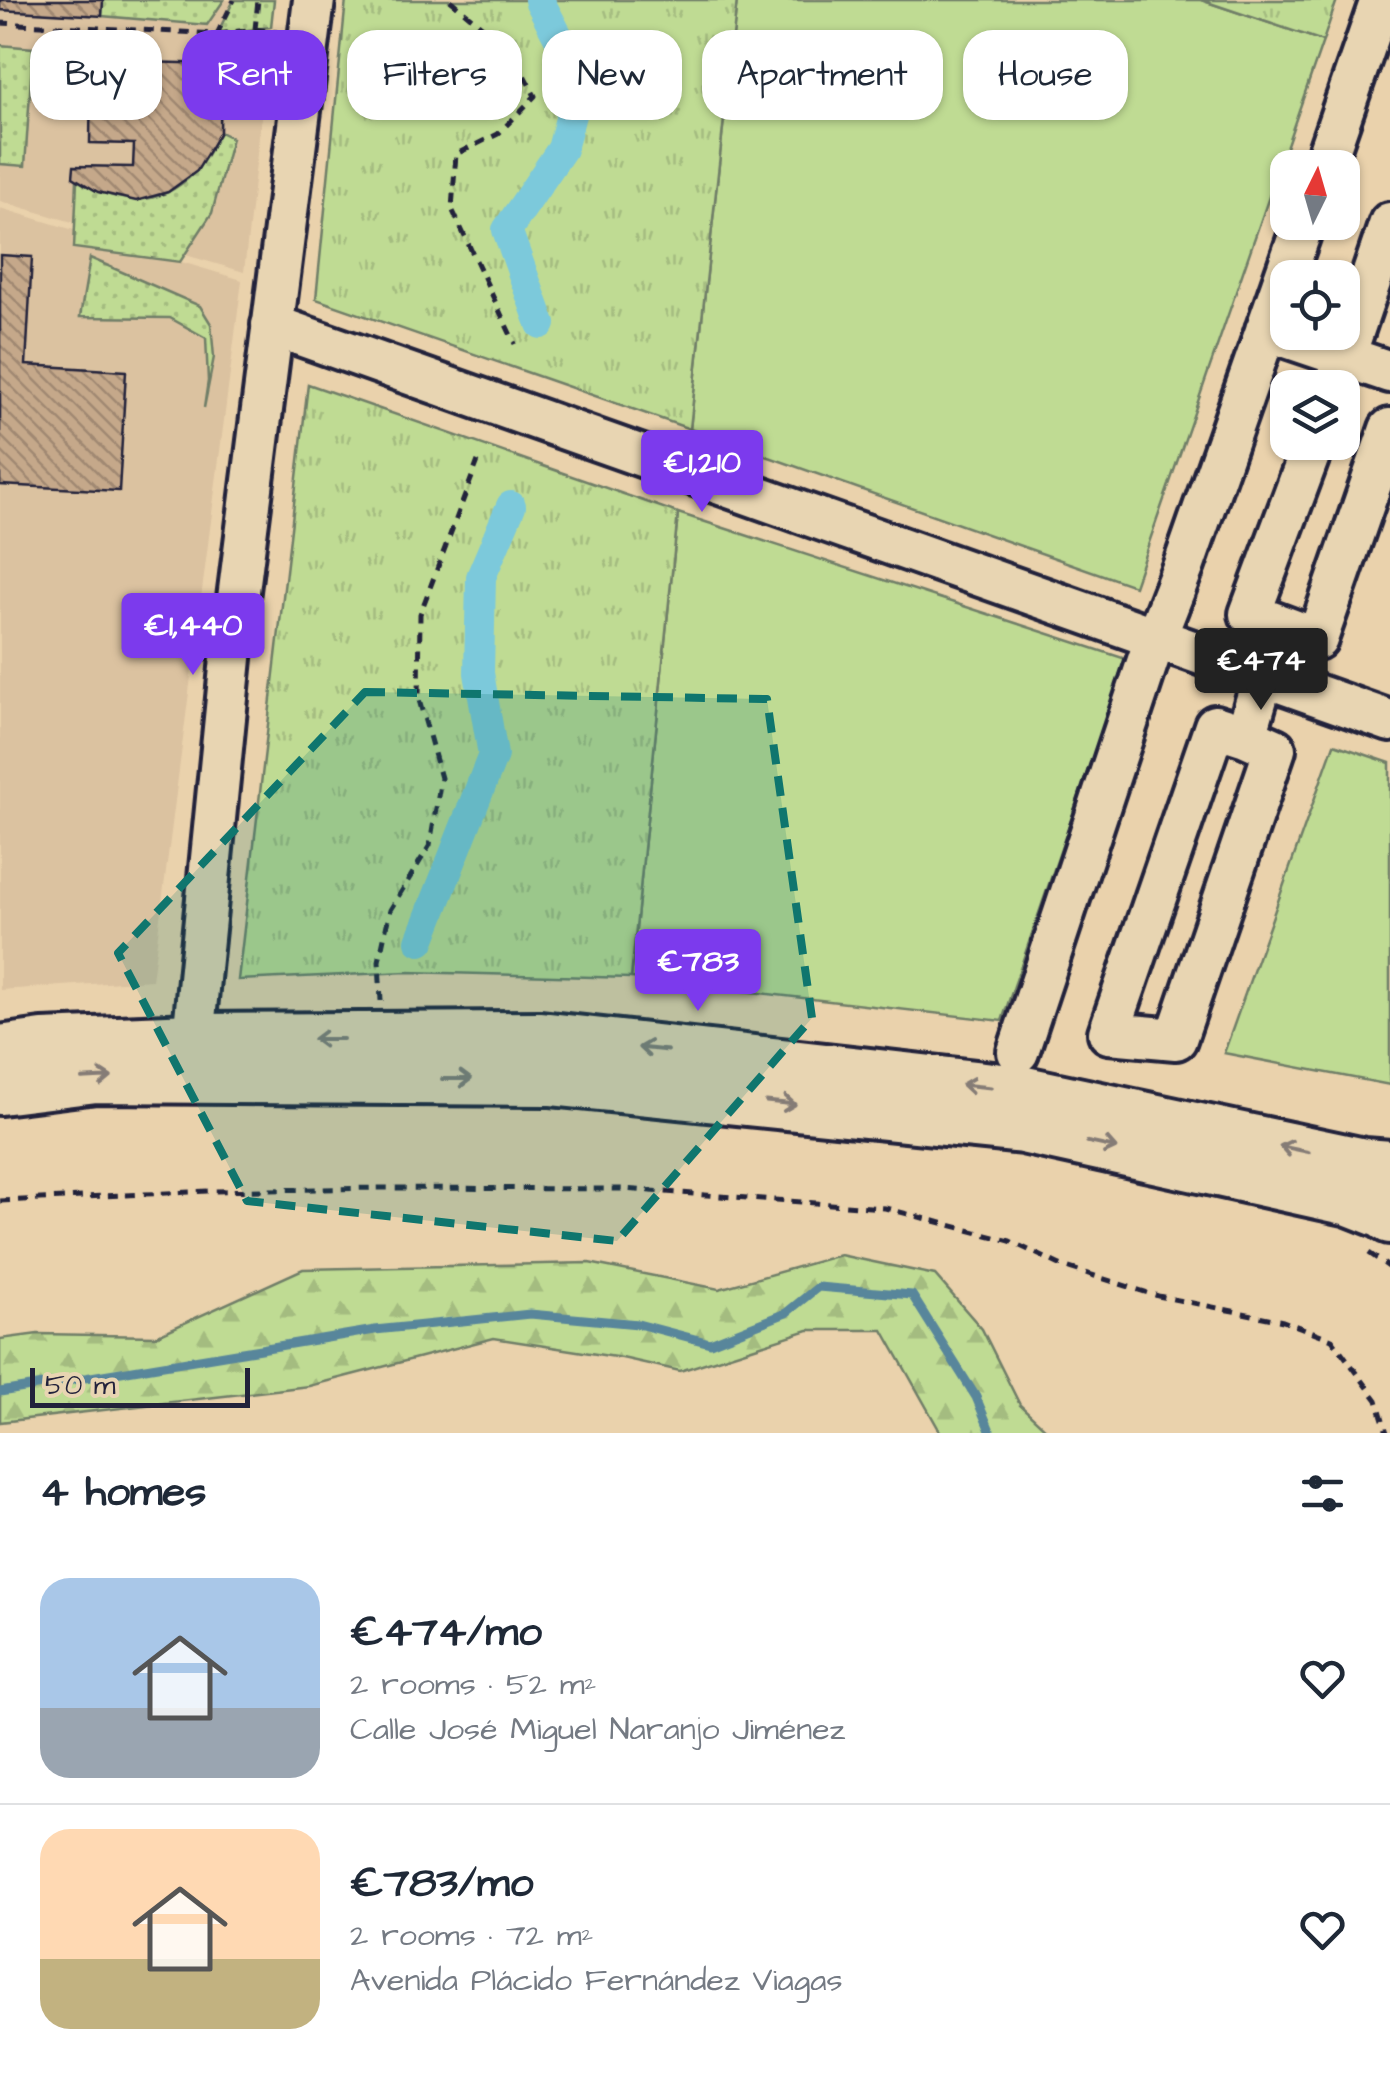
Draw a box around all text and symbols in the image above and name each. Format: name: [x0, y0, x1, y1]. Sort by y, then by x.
chip: Buy: [30, 30, 162, 120]
chip: Rent: [182, 30, 327, 120]
chip: Filters: [347, 30, 522, 120]
chip: New: [542, 30, 682, 120]
chip: Apartment: [702, 30, 943, 120]
chip: House: [963, 30, 1128, 120]
north arrow: [1270, 150, 1360, 240]
map controls: [1270, 150, 1360, 460]
button: locate: [1270, 260, 1360, 350]
button: layers: [1270, 370, 1360, 460]
pin: €1,210: [621, 430, 783, 515]
text: €1,210: [663, 440, 741, 485]
pin: €1,440: [112, 593, 274, 678]
text: €1,440: [144, 603, 242, 648]
pin: €474: [1202, 628, 1320, 713]
text: €474: [1217, 638, 1305, 683]
pin: €783: [639, 929, 757, 1014]
text: €783: [657, 939, 739, 984]
one-way arrow: [313, 1030, 346, 1048]
one-way arrow: [637, 1039, 669, 1058]
one-way arrow: [80, 1068, 112, 1087]
one-way arrow: [440, 1070, 472, 1088]
one-way arrow: [960, 1076, 992, 1095]
one-way arrow: [764, 1094, 796, 1113]
one-way arrow: [1086, 1137, 1118, 1156]
one-way arrow: [1279, 1139, 1311, 1158]
scale bar: [30, 1363, 250, 1408]
text: 50 m: [45, 1366, 116, 1405]
text: 4 homes: [40, 1464, 206, 1522]
icon: filters: [1295, 1466, 1350, 1521]
text: €474/mo: [350, 1604, 542, 1662]
icon: home: [120, 1618, 240, 1738]
icon: heart: [1295, 1651, 1350, 1706]
text: 2 rooms · 52 m²: [350, 1662, 597, 1707]
text: Calle José Miguel Naranjo Jiménez: [350, 1707, 845, 1752]
text: €783/mo: [350, 1855, 533, 1913]
icon: home: [120, 1869, 240, 1989]
icon: heart: [1295, 1902, 1350, 1957]
text: 2 rooms · 72 m²: [350, 1913, 594, 1958]
text: Avenida Plácido Fernández Viagas: [350, 1958, 843, 2003]

